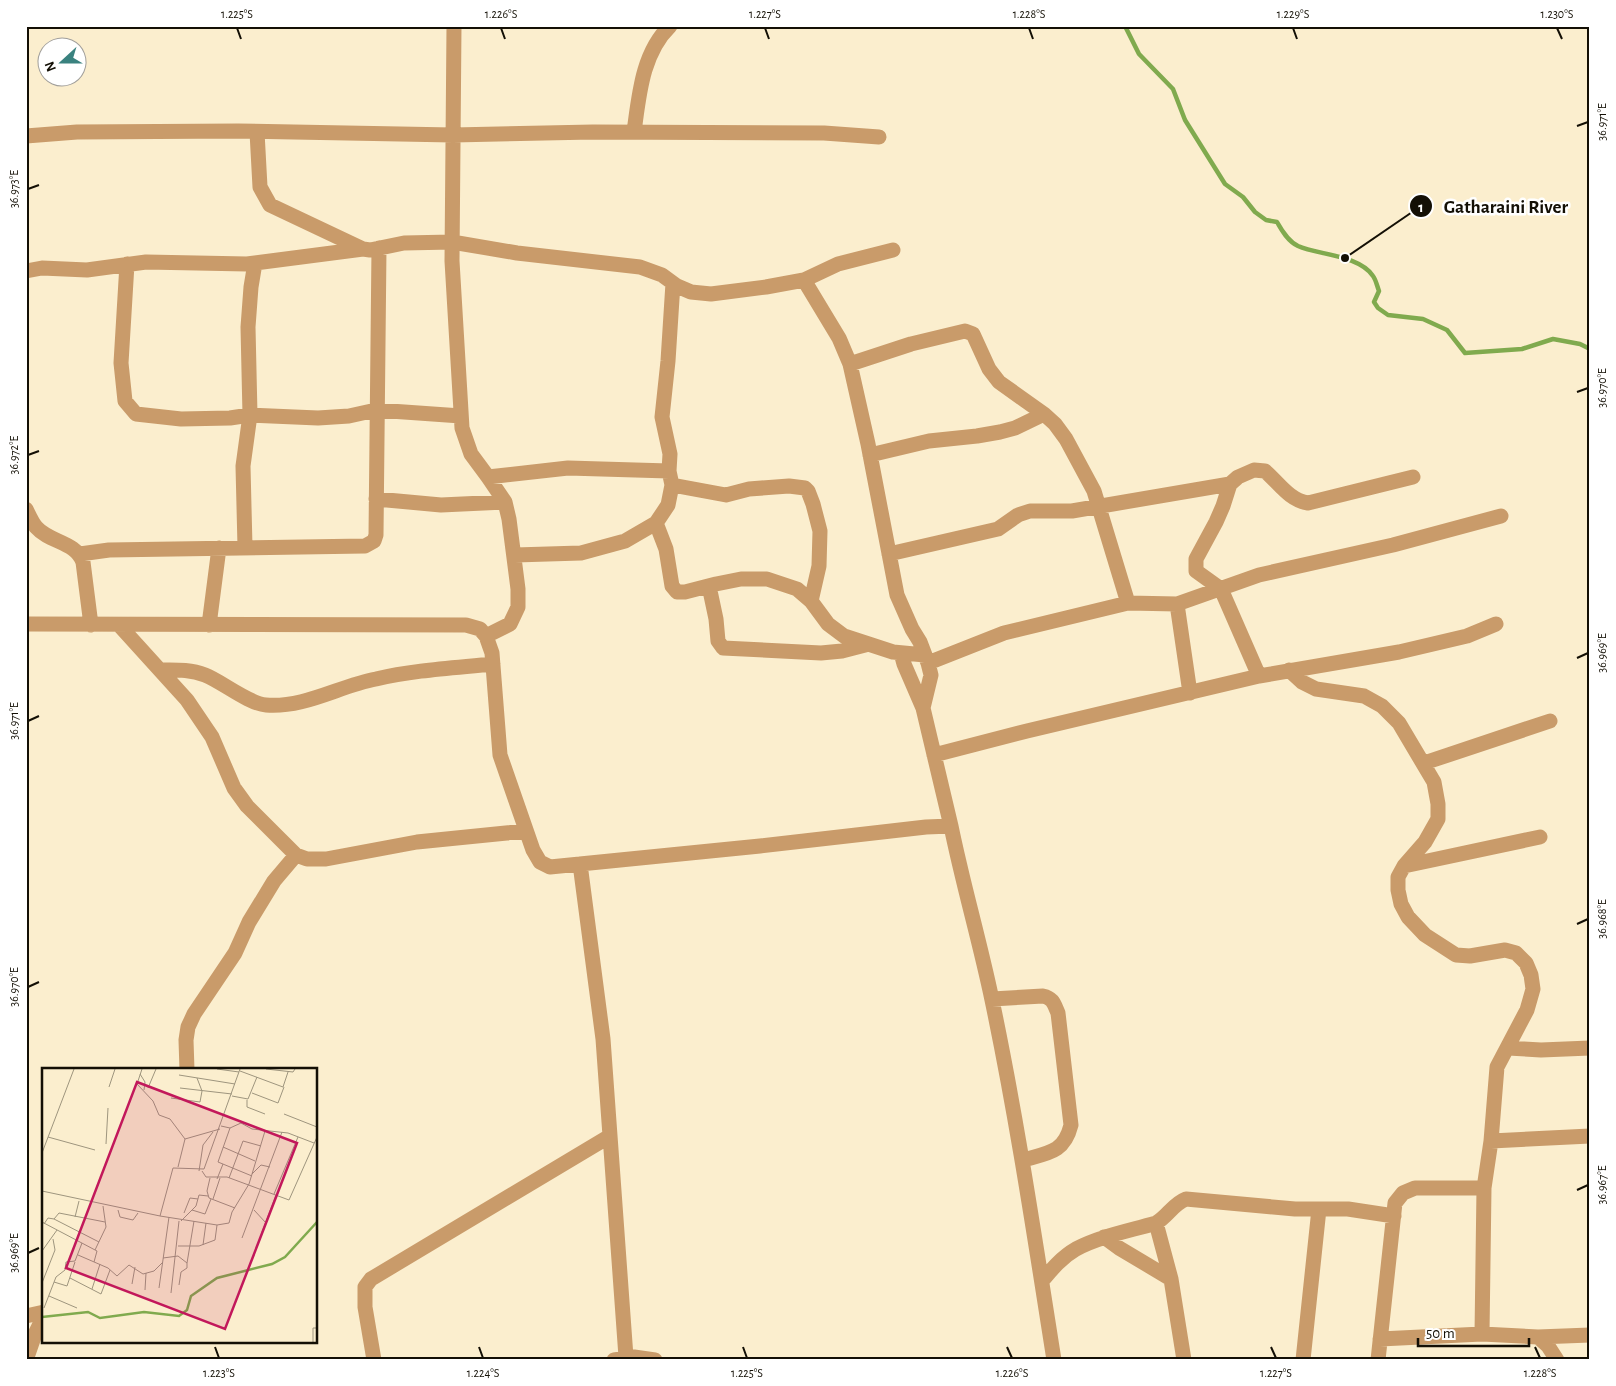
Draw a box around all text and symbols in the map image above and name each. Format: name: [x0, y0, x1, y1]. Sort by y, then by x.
text: 1.225°S: [221, 8, 253, 20]
text: 1.226°S: [485, 8, 518, 20]
text: 1.227°S: [749, 8, 781, 20]
text: 1.228°S: [1013, 8, 1046, 20]
text: 1.229°S: [1277, 8, 1310, 20]
text: 1.230°S: [1541, 8, 1574, 20]
north arrow: [38, 38, 88, 88]
text: N: [43, 59, 59, 73]
text: 36.971°E: [1596, 103, 1608, 141]
text: 36.973°E: [8, 170, 20, 208]
callout: Gatharaini River: [1409, 189, 1578, 223]
text: Gatharaini River: [1444, 198, 1569, 217]
text: 1: [1418, 200, 1424, 215]
text: 36.970°E: [1596, 368, 1608, 408]
text: 36.972°E: [8, 435, 20, 474]
text: 36.969°E: [1596, 633, 1608, 673]
text: 36.971°E: [8, 702, 20, 740]
text: 36.968°E: [1596, 899, 1608, 939]
text: 36.970°E: [8, 967, 20, 1007]
inset map: [42, 1068, 318, 1344]
text: 36.967°E: [1596, 1165, 1608, 1204]
text: 36.969°E: [8, 1233, 20, 1273]
scale bar: [1418, 1316, 1530, 1348]
text: 50 m: [1426, 1326, 1455, 1341]
text: 1.223°S: [203, 1367, 235, 1379]
text: 1.224°S: [467, 1367, 500, 1379]
text: 1.225°S: [731, 1367, 763, 1379]
text: 1.226°S: [996, 1367, 1029, 1379]
text: 1.227°S: [1260, 1367, 1292, 1379]
text: 1.228°S: [1524, 1367, 1557, 1379]

